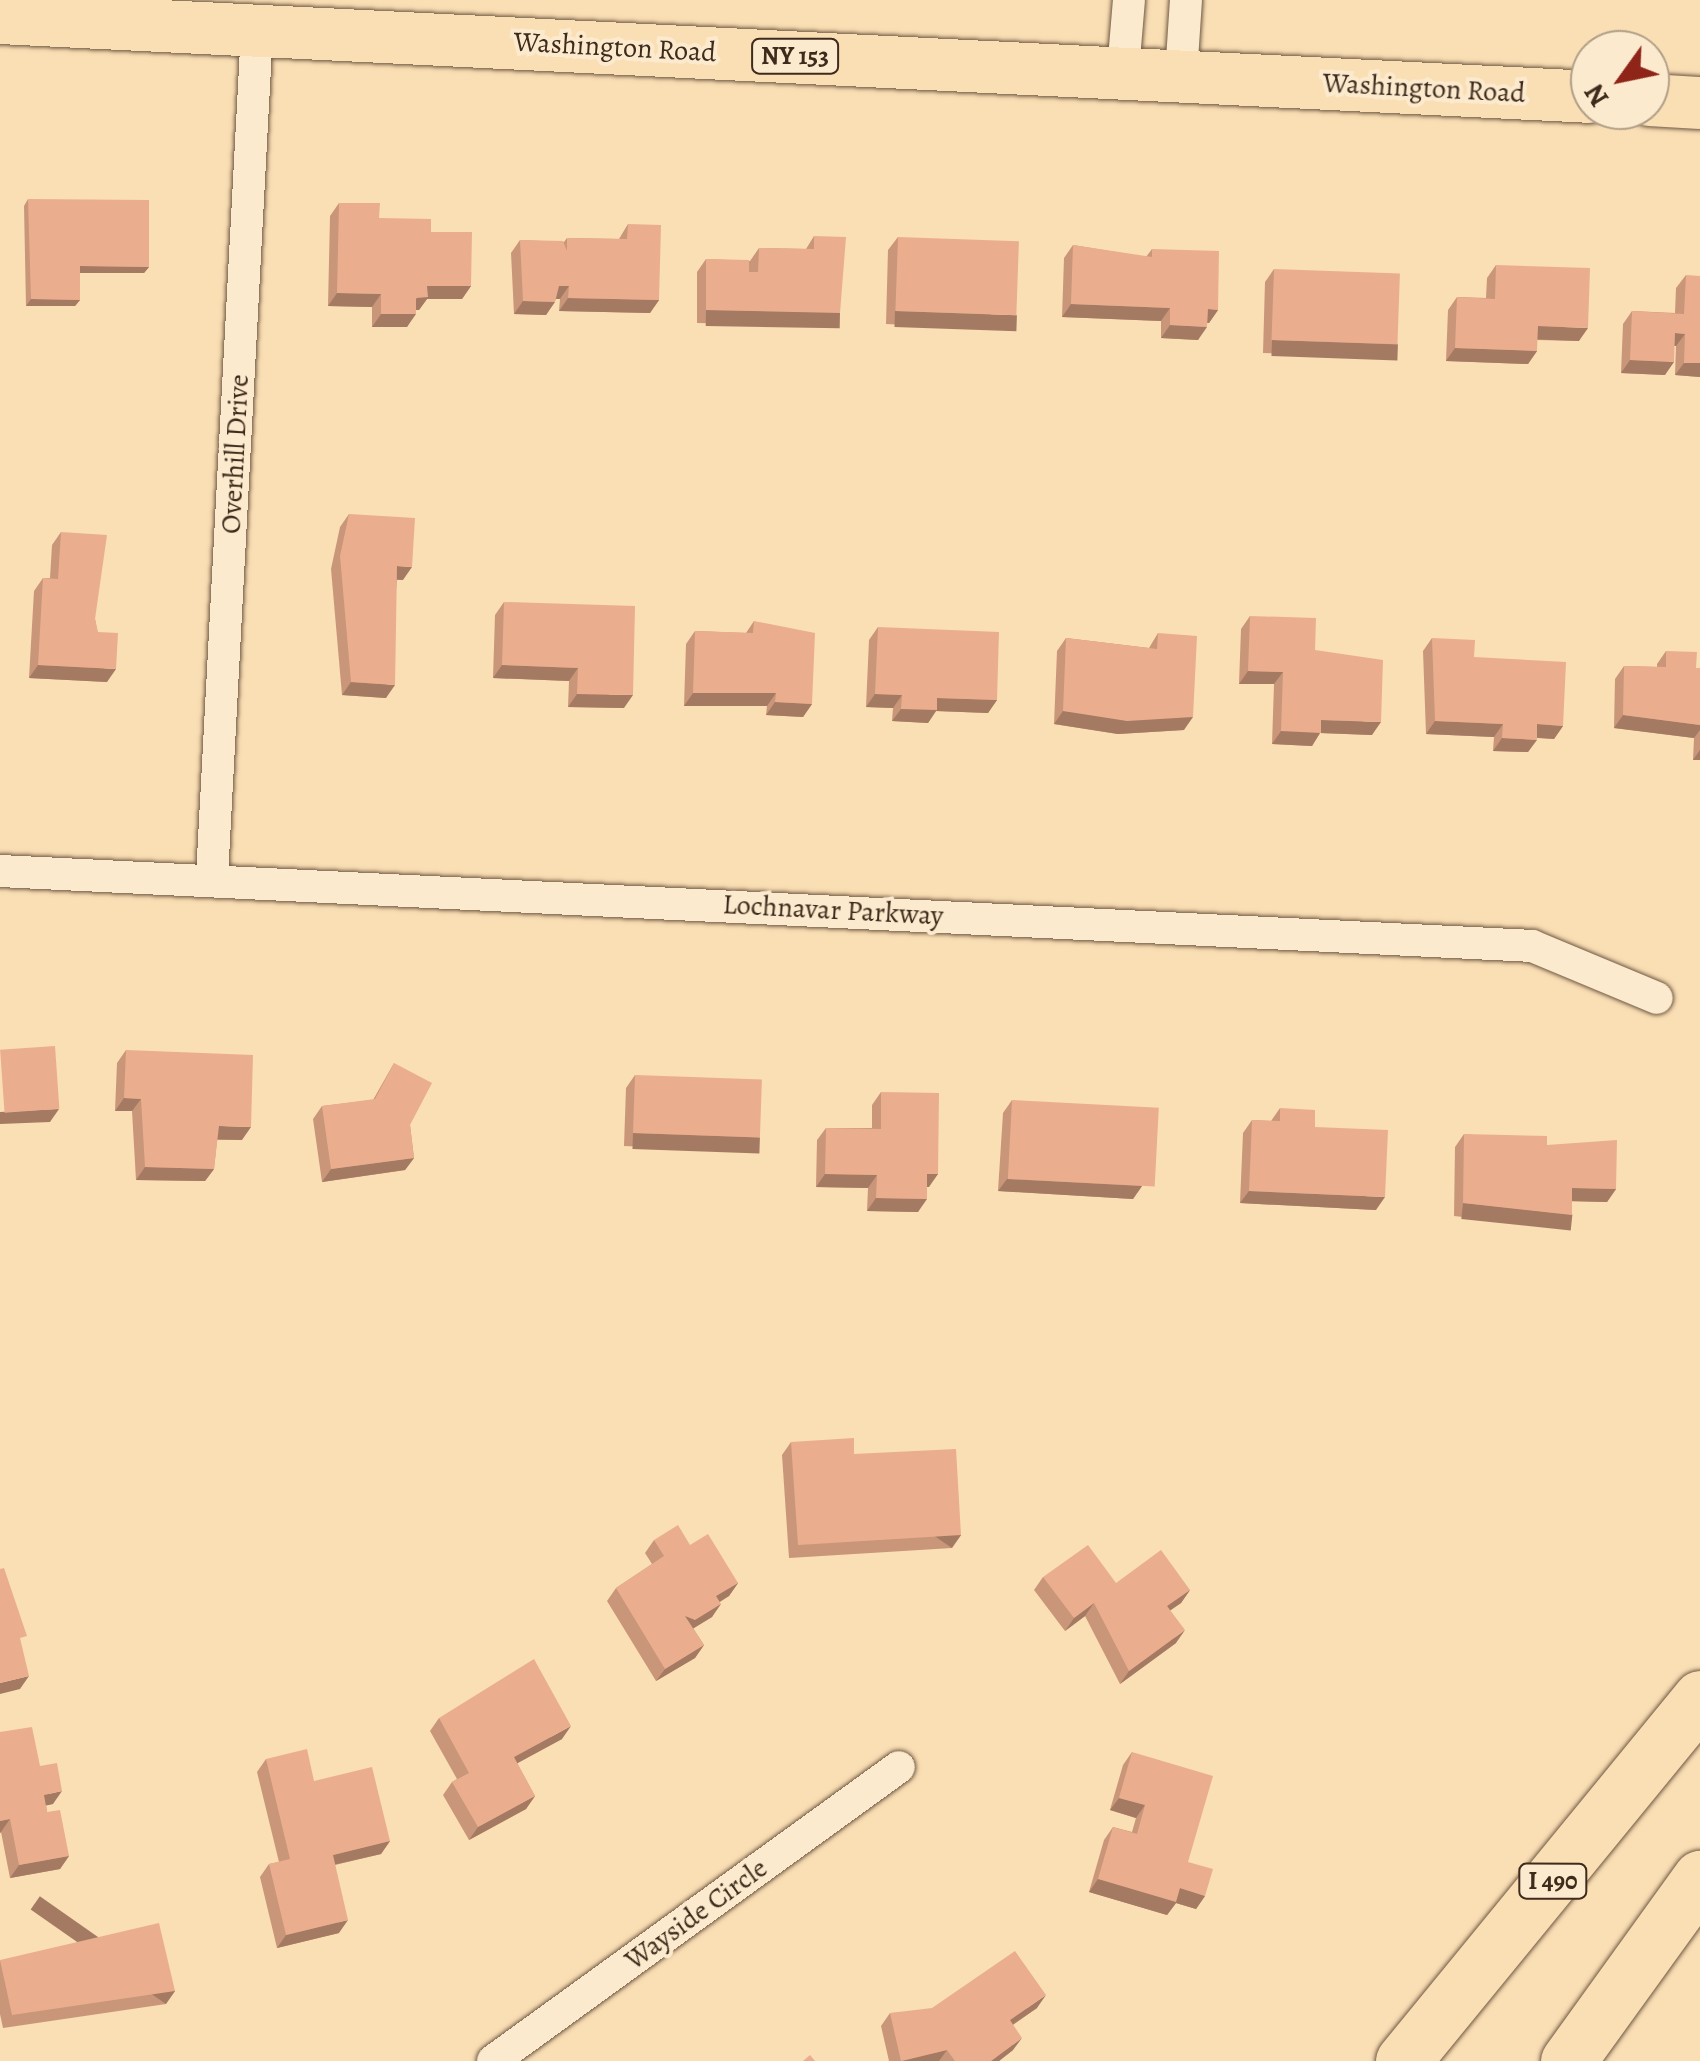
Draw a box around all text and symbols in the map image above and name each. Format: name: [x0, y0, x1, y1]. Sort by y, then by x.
street label: Washington Road: [513, 25, 717, 69]
north arrow: [1570, 30, 1670, 130]
road number: NY 153: [750, 36, 840, 76]
street label: Washington Road: [1322, 66, 1526, 110]
text: N: [1575, 76, 1618, 114]
street label: Overhill Drive: [214, 373, 256, 535]
street label: Lochnavar Parkway: [722, 887, 944, 933]
street label: Wayside Circle: [618, 1851, 774, 1977]
road number: I 490: [1518, 1861, 1588, 1901]

